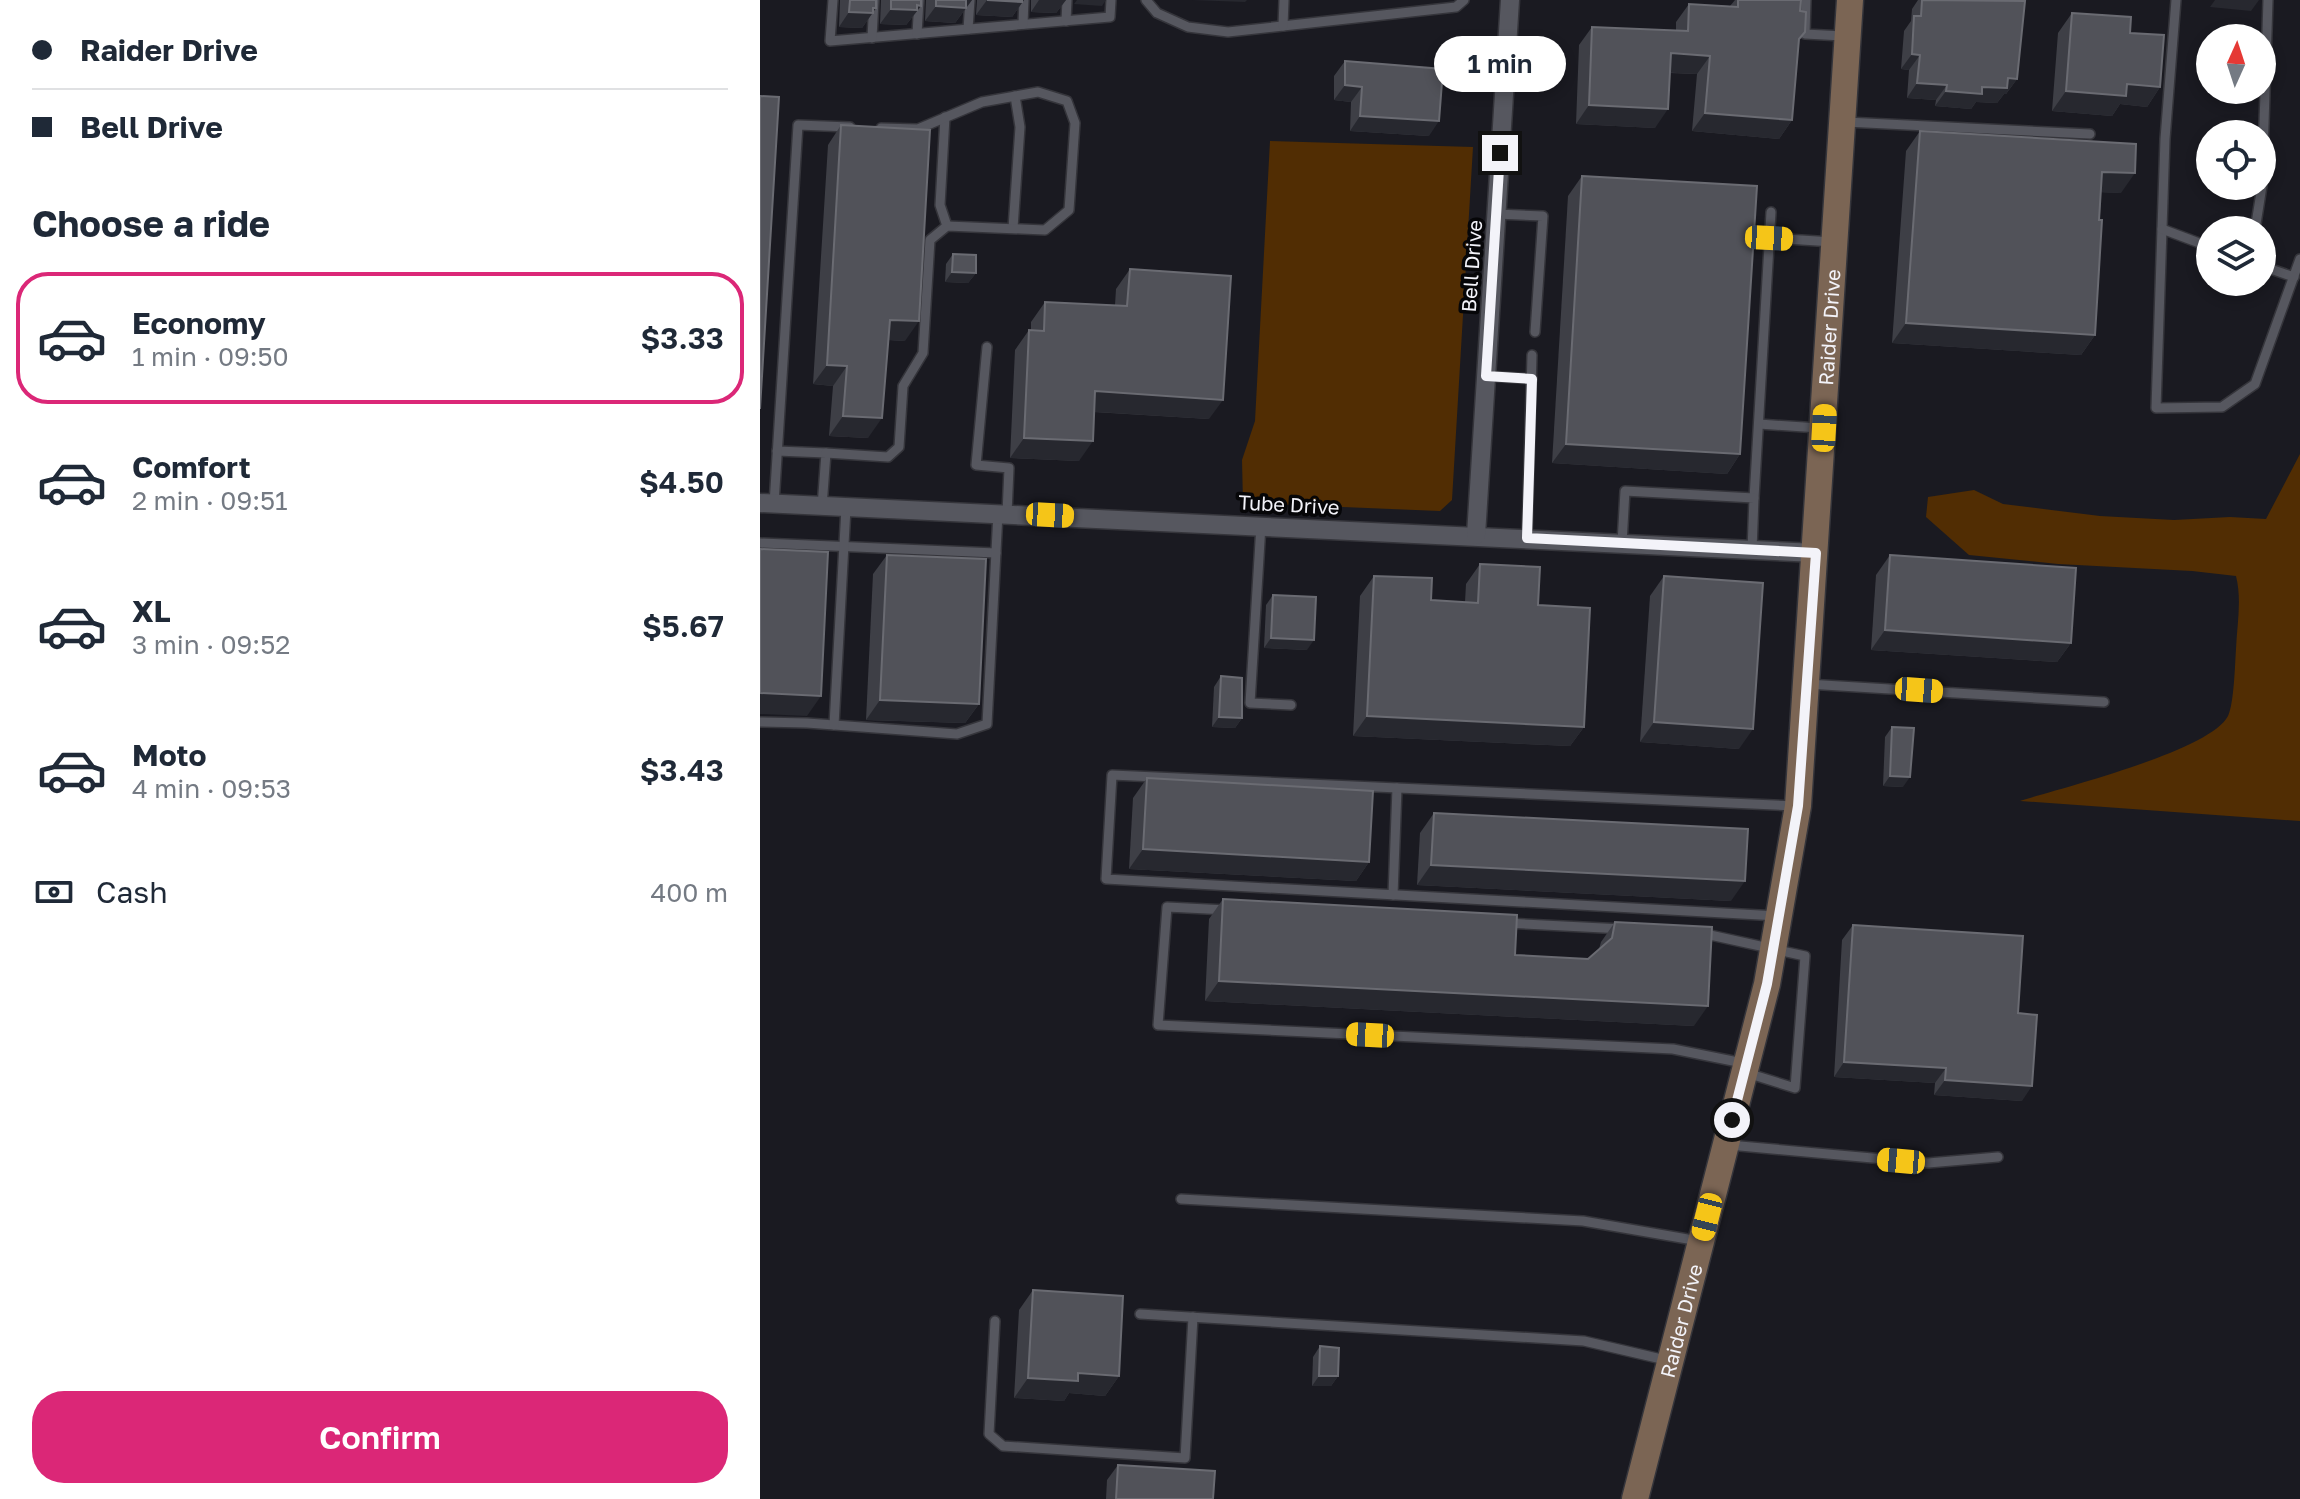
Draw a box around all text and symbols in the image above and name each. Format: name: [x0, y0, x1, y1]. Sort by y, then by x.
north arrow: [2196, 24, 2276, 104]
map controls: [2196, 24, 2276, 296]
text: Raider Drive: [80, 32, 258, 68]
callout: 1 min: [1434, 37, 1566, 93]
text: 1 min: [1467, 48, 1533, 79]
text: Bell Drive: [80, 109, 223, 145]
button: locate: [2196, 120, 2276, 200]
route end: [1482, 135, 1518, 171]
text: Choose a ride: [32, 202, 270, 245]
button: layers: [2196, 216, 2276, 296]
street label: Bell Drive: [1456, 219, 1486, 313]
car: [1744, 225, 1794, 251]
street label: Raider Drive: [1813, 268, 1845, 386]
icon: car: [36, 302, 108, 374]
text: Economy: [132, 305, 266, 341]
text: $3.33: [641, 320, 724, 356]
text: 1 min · 09:50: [132, 341, 289, 372]
car: [1811, 403, 1837, 453]
icon: car: [36, 446, 108, 518]
text: Comfort: [132, 449, 251, 485]
text: $4.50: [639, 464, 724, 500]
text: 2 min · 09:51: [132, 485, 288, 516]
street label: Tube Drive: [1238, 489, 1340, 519]
car: [1025, 502, 1075, 528]
icon: car: [36, 590, 108, 662]
text: XL: [132, 593, 171, 629]
text: $5.67: [642, 608, 724, 644]
text: 3 min · 09:52: [132, 629, 290, 660]
car: [1894, 676, 1944, 704]
icon: car: [36, 734, 108, 806]
text: Moto: [132, 737, 207, 773]
text: $3.43: [640, 752, 724, 788]
text: 4 min · 09:53: [132, 773, 291, 804]
icon: cash: [32, 870, 76, 914]
text: Cash: [96, 874, 168, 910]
text: 400 m: [650, 877, 728, 908]
car: [1345, 1022, 1395, 1048]
route start: [1714, 1102, 1750, 1138]
car: [1876, 1147, 1926, 1175]
car: [1690, 1191, 1724, 1243]
street label: Raider Drive: [1655, 1261, 1707, 1380]
button: Confirm: [32, 1391, 728, 1483]

